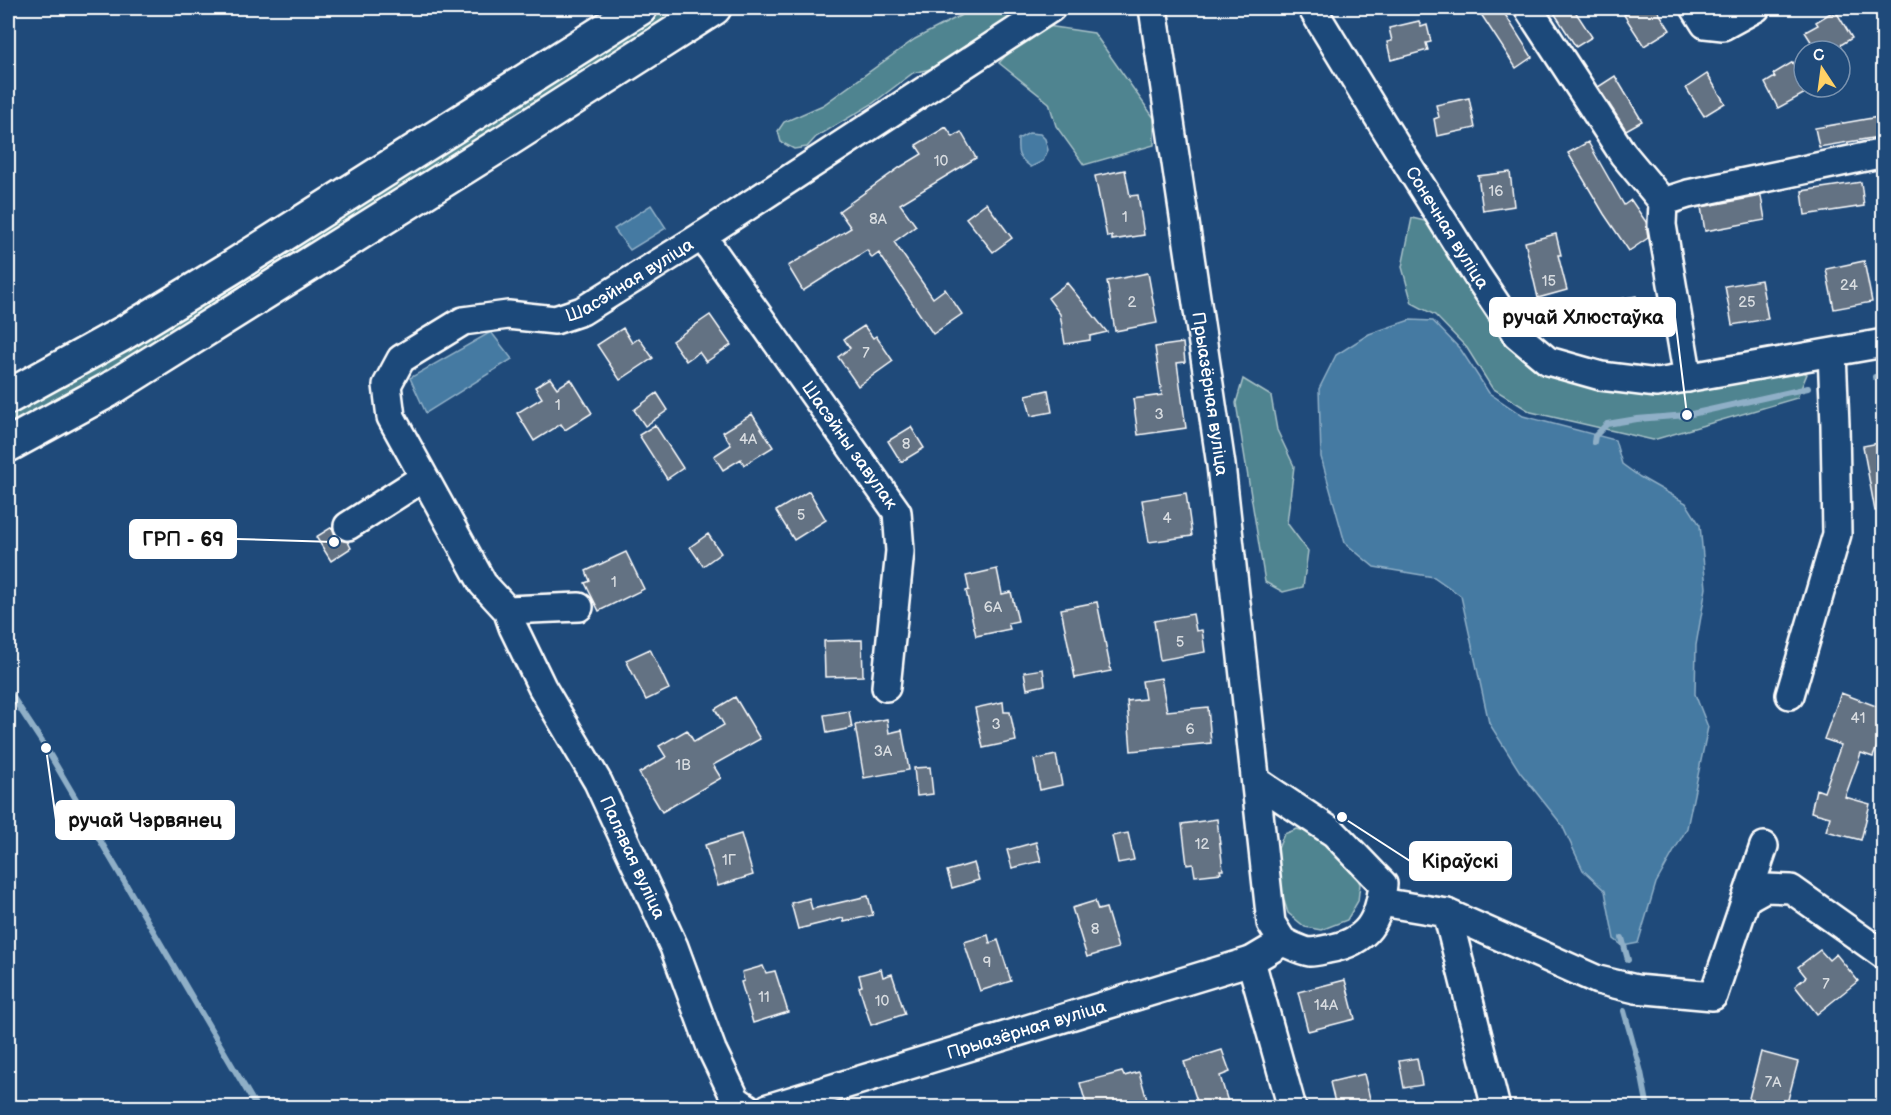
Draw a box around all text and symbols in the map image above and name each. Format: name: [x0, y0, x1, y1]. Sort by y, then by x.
north arrow: [1792, 39, 1852, 99]
text: С: [1811, 45, 1827, 66]
house number: 10: [934, 152, 948, 171]
street label: Сонечная вуліца: [1401, 163, 1493, 294]
house number: 16: [1489, 182, 1503, 201]
house number: 1: [1122, 208, 1128, 227]
house number: 8А: [869, 210, 888, 229]
street label: Шасэйная вуліца: [563, 234, 698, 327]
house number: 15: [1542, 272, 1556, 291]
house number: 24: [1840, 276, 1858, 295]
house number: 2: [1128, 293, 1137, 312]
house number: 25: [1738, 293, 1756, 312]
callout: ручай Хлюстаўка: [1490, 298, 1675, 336]
text: ручай Хлюстаўка: [1502, 306, 1664, 330]
street label: Прыазёрная вуліца: [1187, 311, 1232, 477]
house number: 7: [862, 344, 870, 363]
street label: Шасэйны завулак: [797, 377, 902, 514]
house number: 1: [555, 396, 561, 415]
house number: 3: [1154, 405, 1164, 424]
house number: 4А: [739, 430, 758, 449]
house number: 8: [902, 435, 911, 454]
house number: 5: [797, 506, 805, 525]
house number: 4: [1162, 509, 1172, 528]
callout: ГРП - 69: [130, 520, 236, 558]
text: ГРП - 69: [142, 528, 224, 552]
house number: 1: [611, 573, 617, 592]
house number: 6А: [984, 598, 1003, 617]
house number: 5: [1176, 633, 1184, 652]
house number: 41: [1851, 709, 1865, 728]
house number: 3: [991, 715, 1001, 734]
house number: 6: [1185, 720, 1195, 739]
house number: 3А: [874, 742, 893, 761]
house number: 1В: [675, 756, 691, 775]
street label: Палявая вуліца: [595, 793, 670, 923]
callout: ручай Чэрвянец: [56, 801, 234, 839]
text: ручай Чэрвянец: [68, 809, 222, 833]
house number: 12: [1195, 835, 1209, 854]
callout: Кіраўскі: [1410, 842, 1511, 880]
text: Кіраўскі: [1421, 850, 1499, 874]
house number: 1Г: [722, 851, 737, 870]
house number: 8: [1091, 920, 1100, 939]
house number: 9: [983, 953, 991, 972]
house number: 7: [1822, 975, 1830, 994]
house number: 11: [758, 988, 770, 1007]
house number: 10: [875, 992, 889, 1011]
street label: Прыазёрная вуліца: [944, 996, 1109, 1064]
house number: 14А: [1314, 996, 1339, 1015]
house number: 7А: [1765, 1073, 1782, 1092]

